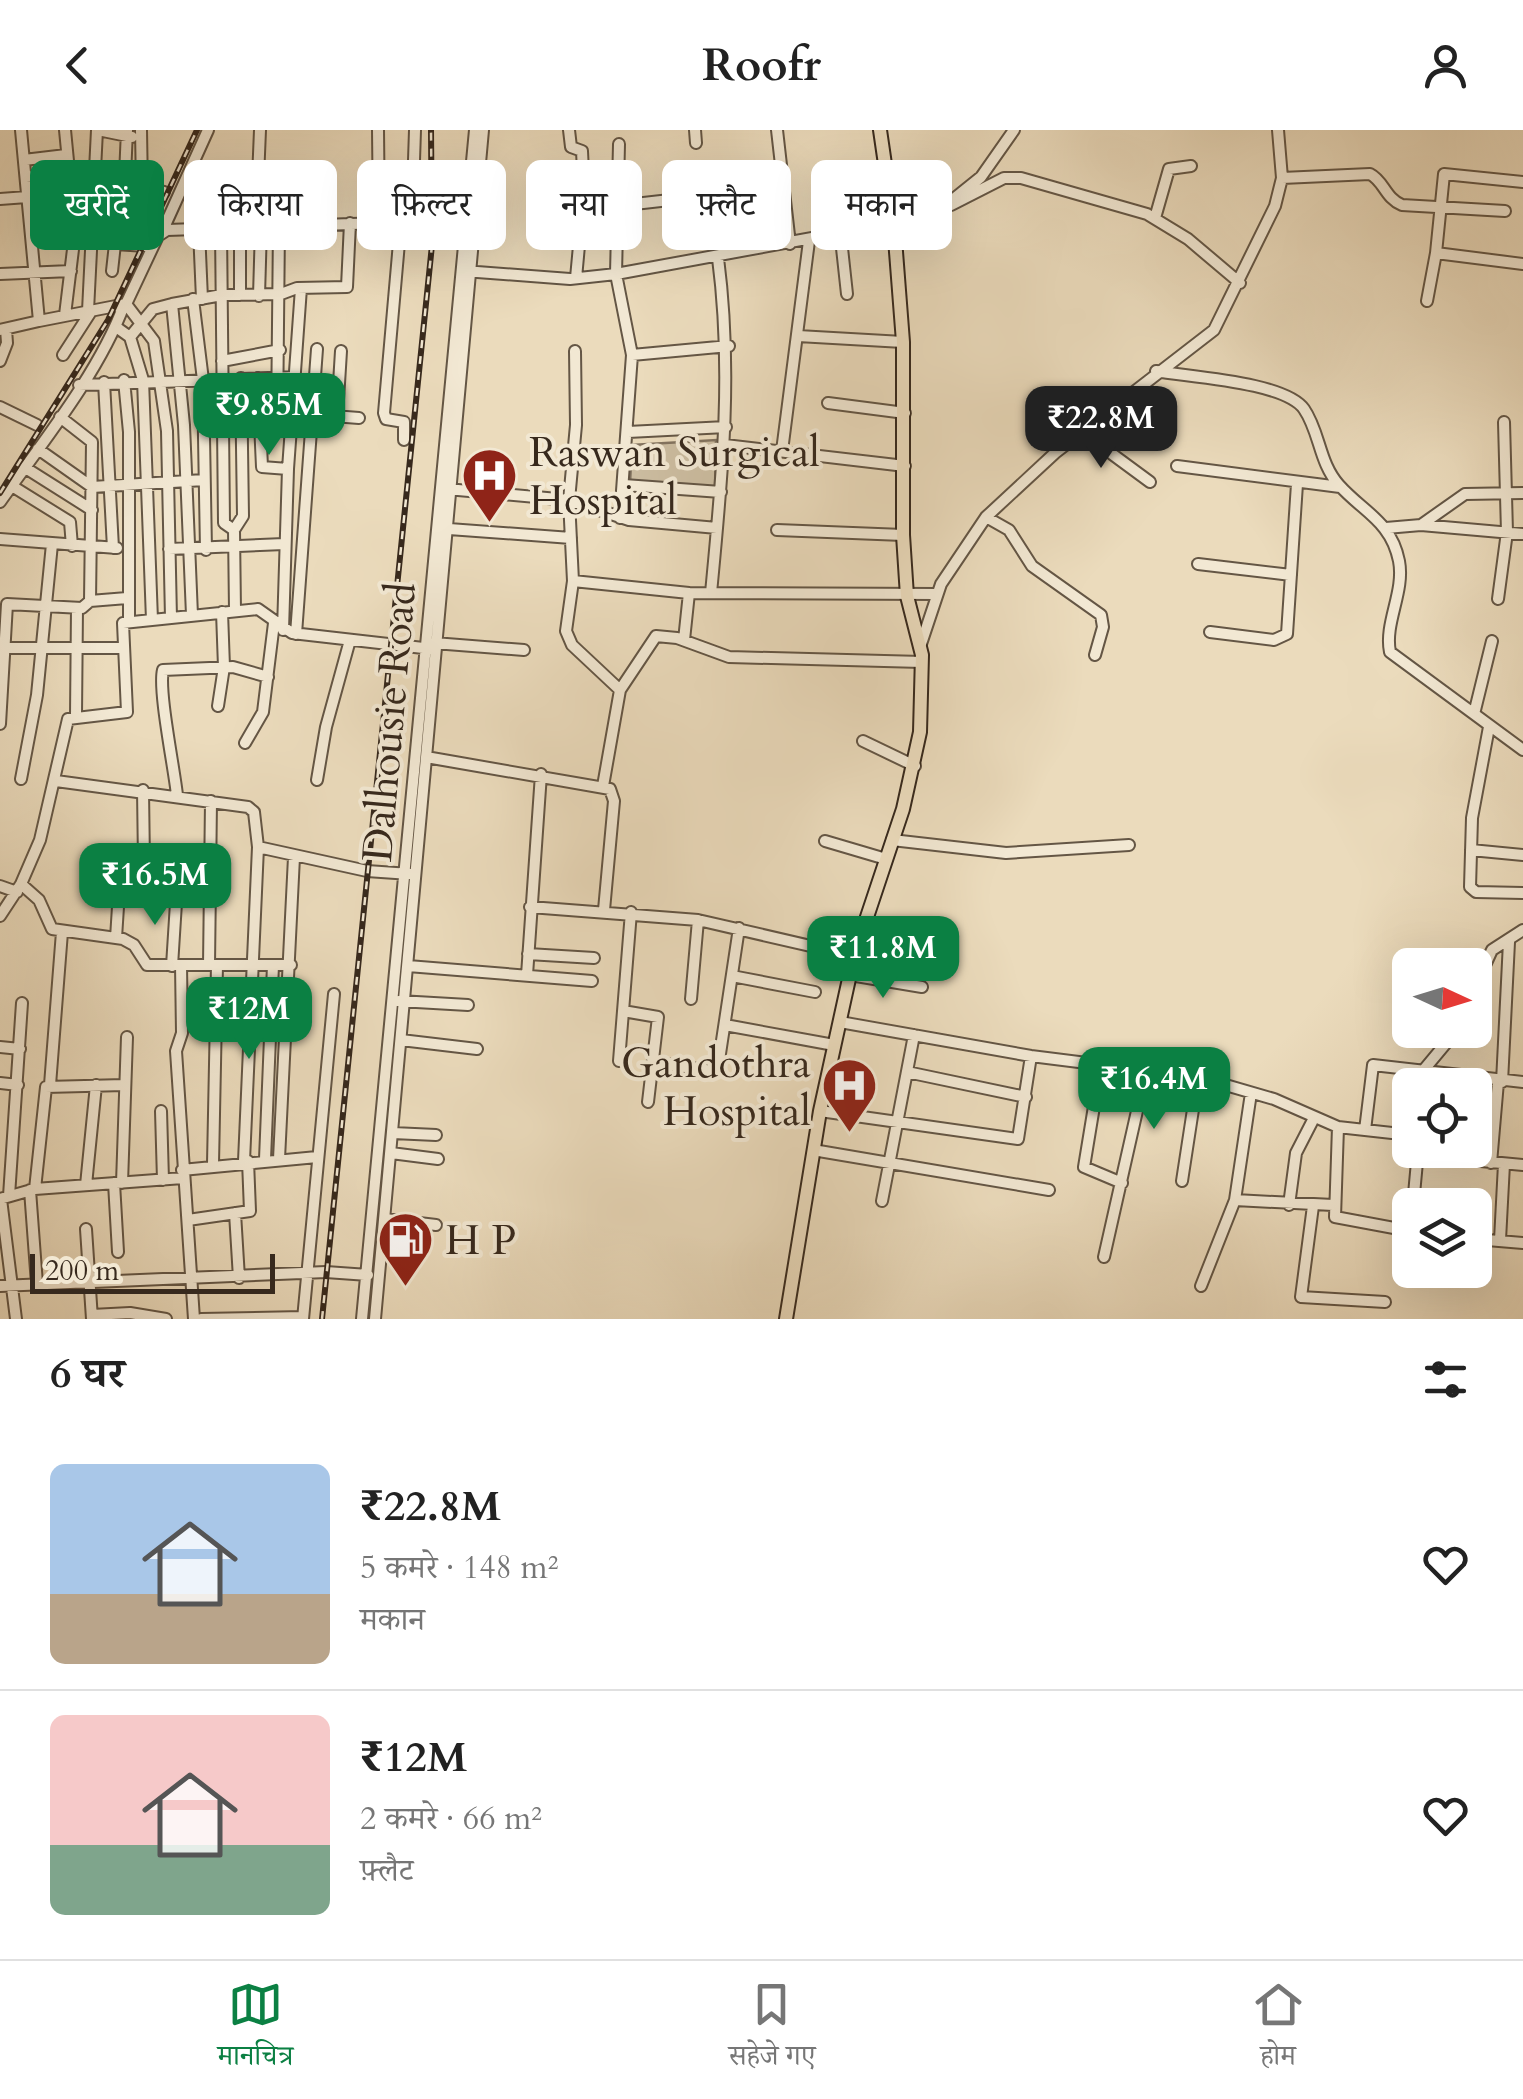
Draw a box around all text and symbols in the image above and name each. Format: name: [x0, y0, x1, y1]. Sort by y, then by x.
text: Roofr: [702, 35, 821, 96]
icon: back: [50, 38, 105, 93]
icon: person: [1418, 38, 1473, 93]
chip: खरीदें: [30, 160, 164, 250]
chip: किराया: [184, 160, 337, 250]
chip: फ़िल्टर: [357, 160, 506, 250]
chip: नया: [526, 160, 642, 250]
chip: फ़्लैट: [662, 160, 791, 250]
chip: मकान: [811, 160, 952, 250]
pin: ₹9.85M: [188, 373, 350, 458]
text: ₹9.85M: [215, 383, 323, 427]
pin: ₹22.8M: [1020, 386, 1182, 471]
text: ₹22.8M: [1047, 396, 1155, 440]
place label: Raswan Surgical Hospital: [529, 424, 820, 529]
hospital icon: Raswan Surgical Hospital: [460, 445, 520, 524]
street label: Dalhousie Road: [349, 580, 430, 864]
pin: ₹16.5M: [74, 843, 236, 928]
text: ₹16.5M: [101, 853, 209, 897]
pin: ₹11.8M: [802, 916, 964, 1001]
text: ₹11.8M: [829, 926, 937, 970]
north arrow: [1392, 948, 1492, 1048]
map controls: [1392, 948, 1492, 1288]
pin: ₹12M: [190, 977, 308, 1062]
text: ₹12M: [208, 987, 290, 1031]
place label: Gandothra Hospital: [621, 1035, 811, 1140]
pin: ₹16.4M: [1073, 1047, 1235, 1132]
hospital icon: Gandothra Hospital: [820, 1056, 880, 1135]
text: ₹16.4M: [1100, 1057, 1208, 1101]
button: locate: [1392, 1068, 1492, 1168]
button: layers: [1392, 1188, 1492, 1288]
fuel station icon: H P: [376, 1209, 436, 1288]
place label: H P: [445, 1212, 516, 1269]
scale bar: [30, 1249, 275, 1294]
text: 200 m: [45, 1252, 119, 1290]
text: 6 घर: [50, 1345, 125, 1402]
icon: filters: [1418, 1352, 1473, 1407]
text: ₹22.8M: [360, 1478, 501, 1535]
icon: home: [130, 1504, 250, 1624]
icon: heart: [1418, 1537, 1473, 1592]
text: 5 कमरे · 148 m²: [360, 1546, 558, 1590]
text: मकान: [360, 1598, 425, 1642]
text: ₹12M: [360, 1729, 468, 1786]
icon: home: [130, 1755, 250, 1875]
icon: heart: [1418, 1788, 1473, 1843]
text: 2 कमरे · 66 m²: [360, 1797, 542, 1841]
text: फ़्लैट: [360, 1849, 413, 1893]
tab: मानचित्र: [217, 1977, 293, 2083]
tab: सहेजे गए: [728, 1977, 816, 2083]
tab: होम: [1251, 1977, 1306, 2083]

